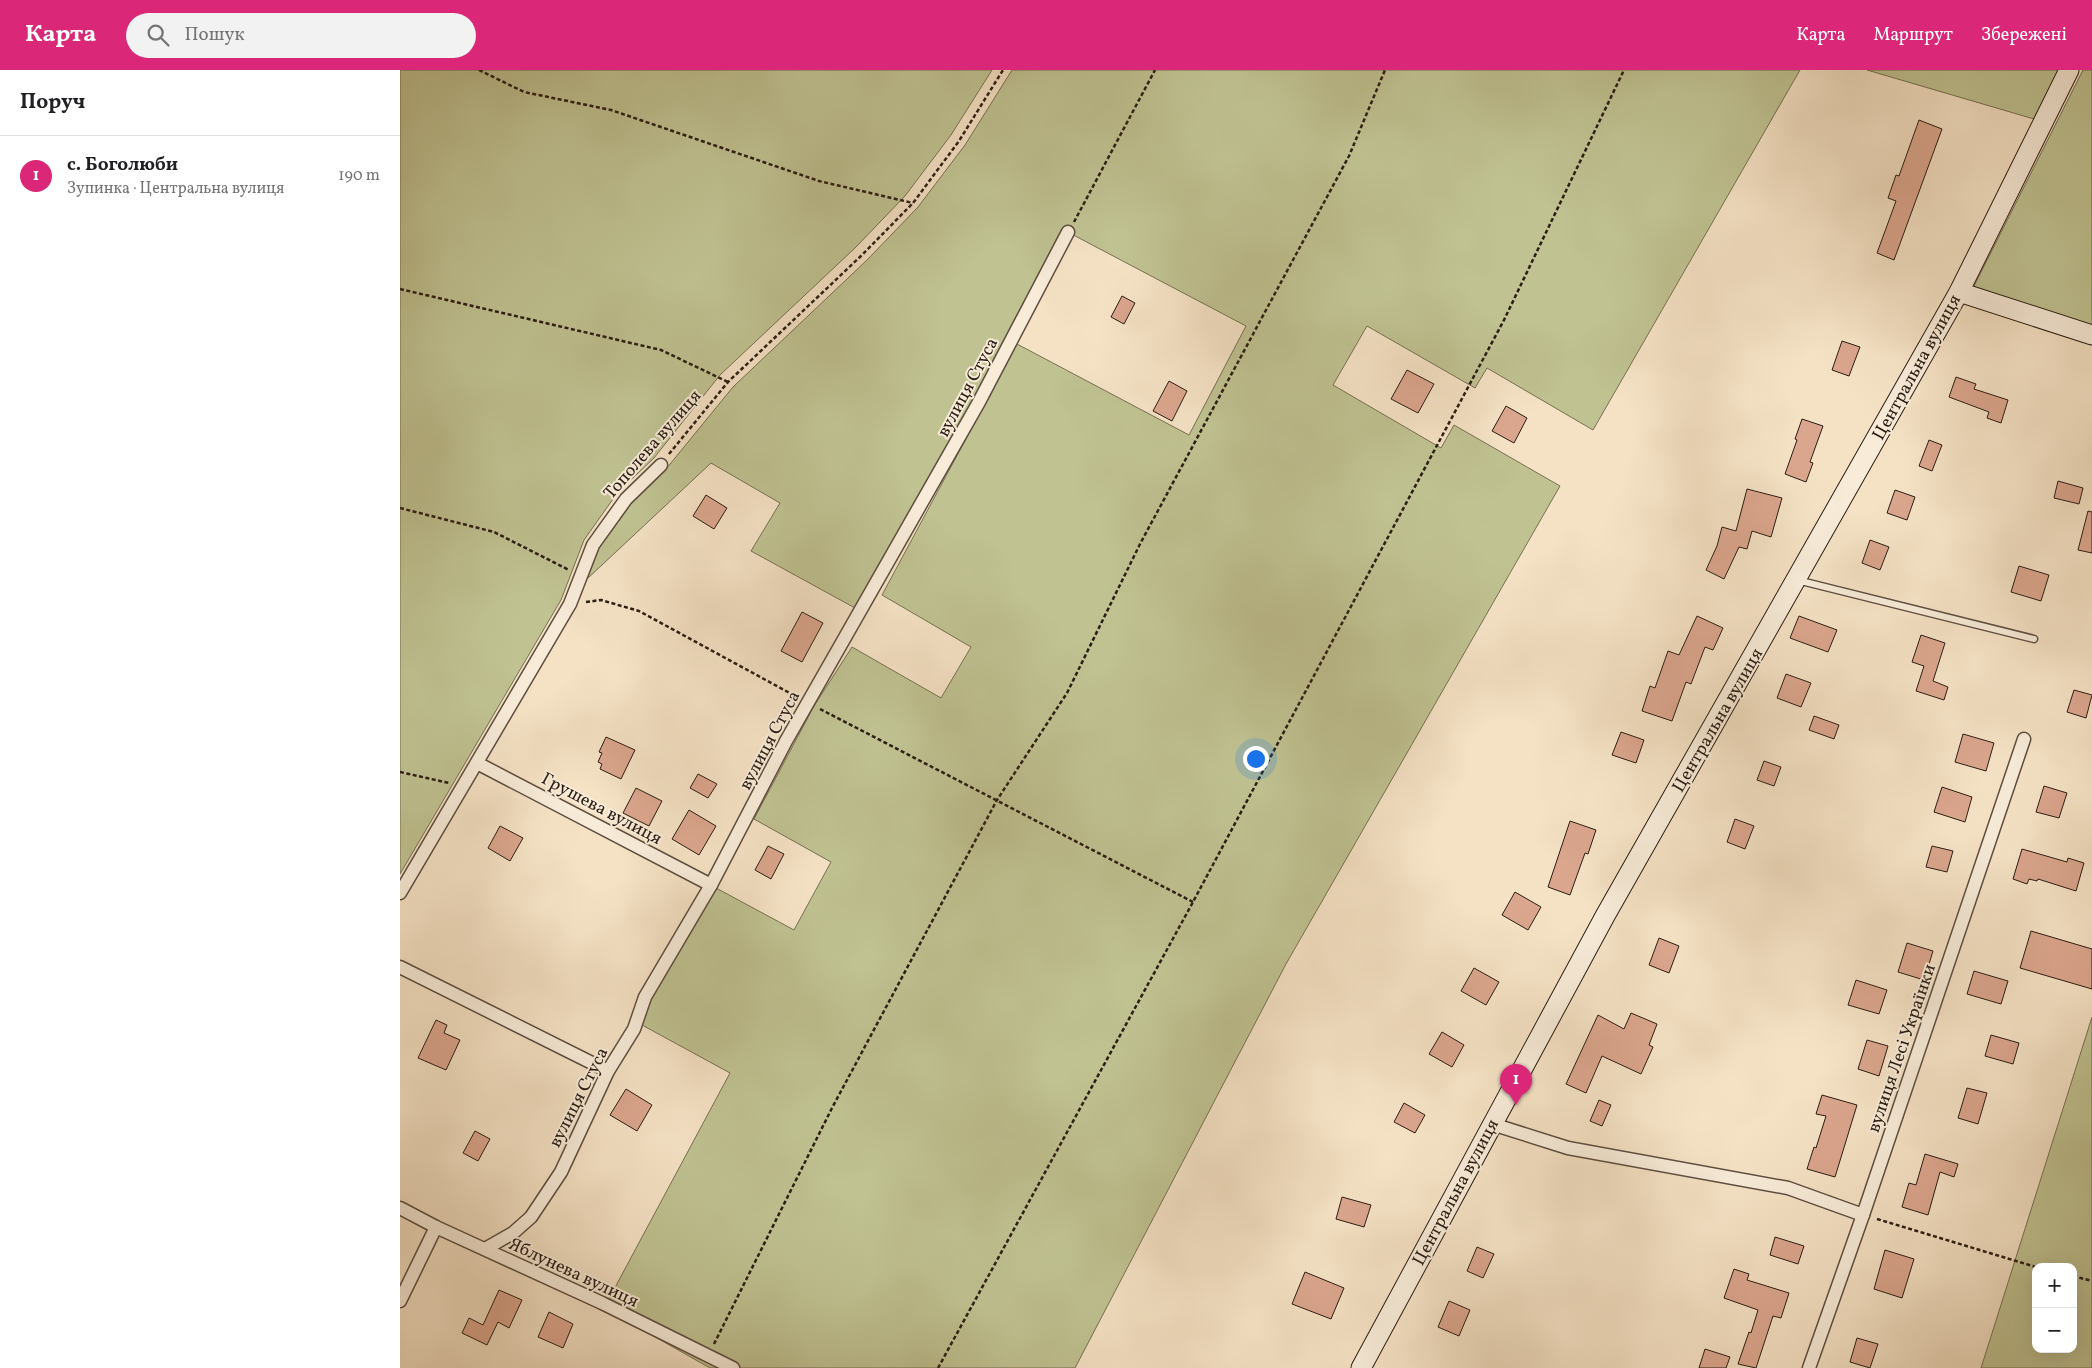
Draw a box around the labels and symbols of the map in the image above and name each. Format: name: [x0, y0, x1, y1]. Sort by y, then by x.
street label: Центральна вулиця: [1867, 290, 1968, 445]
street label: вулиця Стуса: [932, 334, 1005, 442]
street label: Тополева вулиця: [598, 385, 708, 505]
street label: Центральна вулиця: [1667, 644, 1770, 798]
street label: вулиця Стуса: [734, 687, 807, 795]
your location: [1243, 746, 1269, 772]
street label: Грушева вулиця: [537, 767, 666, 852]
street label: вулиця Лесі Українки: [1862, 961, 1943, 1136]
street label: вулиця Стуса: [543, 1043, 615, 1152]
pin: 1: [1500, 1064, 1532, 1105]
street label: Центральна вулиця: [1407, 1115, 1506, 1270]
street label: Яблунева вулиця: [504, 1232, 642, 1314]

